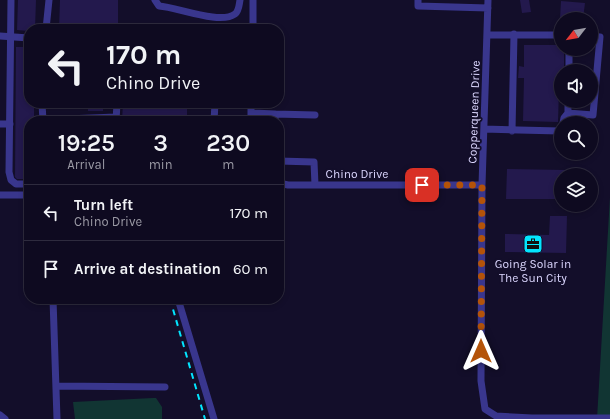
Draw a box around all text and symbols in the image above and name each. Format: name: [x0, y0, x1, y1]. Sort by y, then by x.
north arrow: [554, 12, 598, 56]
map controls: [554, 12, 598, 212]
text: 170 m: [106, 38, 181, 71]
icon: left: [40, 40, 92, 92]
street label: Copperqueen Drive: [465, 60, 483, 164]
button: sound: [554, 64, 598, 108]
text: Chino Drive: [106, 72, 200, 94]
button: search: [554, 116, 598, 160]
text: 19:25: [58, 129, 115, 157]
text: 3: [153, 129, 168, 157]
text: 230: [206, 129, 250, 157]
text: Arrival: [67, 157, 105, 172]
text: min: [149, 157, 173, 172]
text: m: [222, 157, 234, 172]
street label: Chino Drive: [326, 167, 388, 181]
pin: [405, 168, 439, 202]
button: layers: [554, 168, 598, 212]
icon: arrive: [411, 174, 433, 196]
text: Turn left: [74, 196, 133, 214]
icon: left: [40, 202, 62, 224]
text: 170 m: [230, 204, 268, 222]
text: Chino Drive: [74, 214, 142, 229]
office icon: Going Solar in The Sun City: [522, 233, 544, 255]
place label: Going Solar in The Sun City: [495, 257, 571, 285]
icon: arrive: [40, 258, 62, 280]
text: Arrive at destination: [74, 260, 221, 278]
text: 60 m: [233, 260, 268, 278]
position arrow: [460, 330, 502, 372]

